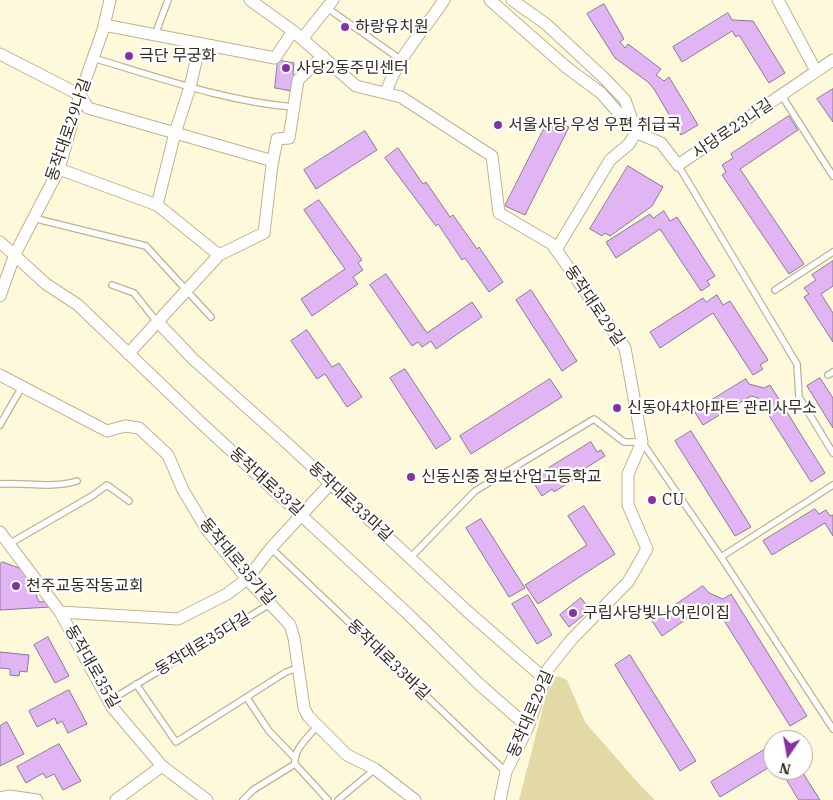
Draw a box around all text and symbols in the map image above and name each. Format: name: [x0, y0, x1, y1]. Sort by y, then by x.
place label: 하랑유치원: [355, 17, 429, 37]
marker: 하랑유치원: [339, 21, 351, 33]
place label: 극단 무궁화: [139, 46, 216, 66]
marker: 극단 무궁화: [123, 50, 135, 62]
place label: 사당2동주민센터: [296, 58, 409, 78]
marker: 사당2동주민센터: [280, 62, 292, 74]
street label: 동작대로29나길: [42, 76, 96, 184]
street label: 사당로23나길: [689, 95, 777, 163]
place label: 서울사당 우성 우편 취급국: [508, 115, 681, 135]
marker: 서울사당 우성 우편 취급국: [492, 119, 504, 131]
street label: 동작대로29길: [560, 262, 628, 350]
place label: 신동아4차아파트 관리사무소: [627, 398, 817, 418]
marker: 신동아4차아파트 관리사무소: [611, 402, 623, 414]
street label: 동작대로33길: [225, 444, 307, 520]
street label: 동작대로33마길: [304, 458, 396, 546]
place label: 신동신중 정보산업고등학교: [421, 467, 601, 487]
marker: 신동신중 정보산업고등학교: [405, 471, 417, 483]
place label: CU: [662, 490, 684, 510]
marker: CU: [646, 494, 658, 506]
street label: 동작대로35가길: [195, 515, 279, 609]
place label: 천주교동작동교회: [26, 576, 144, 596]
marker: 천주교동작동교회: [10, 580, 22, 592]
place label: 구립사당빛나어린이집: [583, 603, 730, 623]
marker: 구립사당빛나어린이집: [567, 607, 579, 619]
street label: 동작대로35다길: [152, 608, 254, 680]
street label: 동작대로33바길: [343, 616, 433, 704]
street label: 동작대로35길: [60, 622, 124, 712]
street label: 동작대로29길: [504, 668, 558, 760]
north arrow: [763, 730, 813, 780]
text: N: [778, 759, 792, 779]

